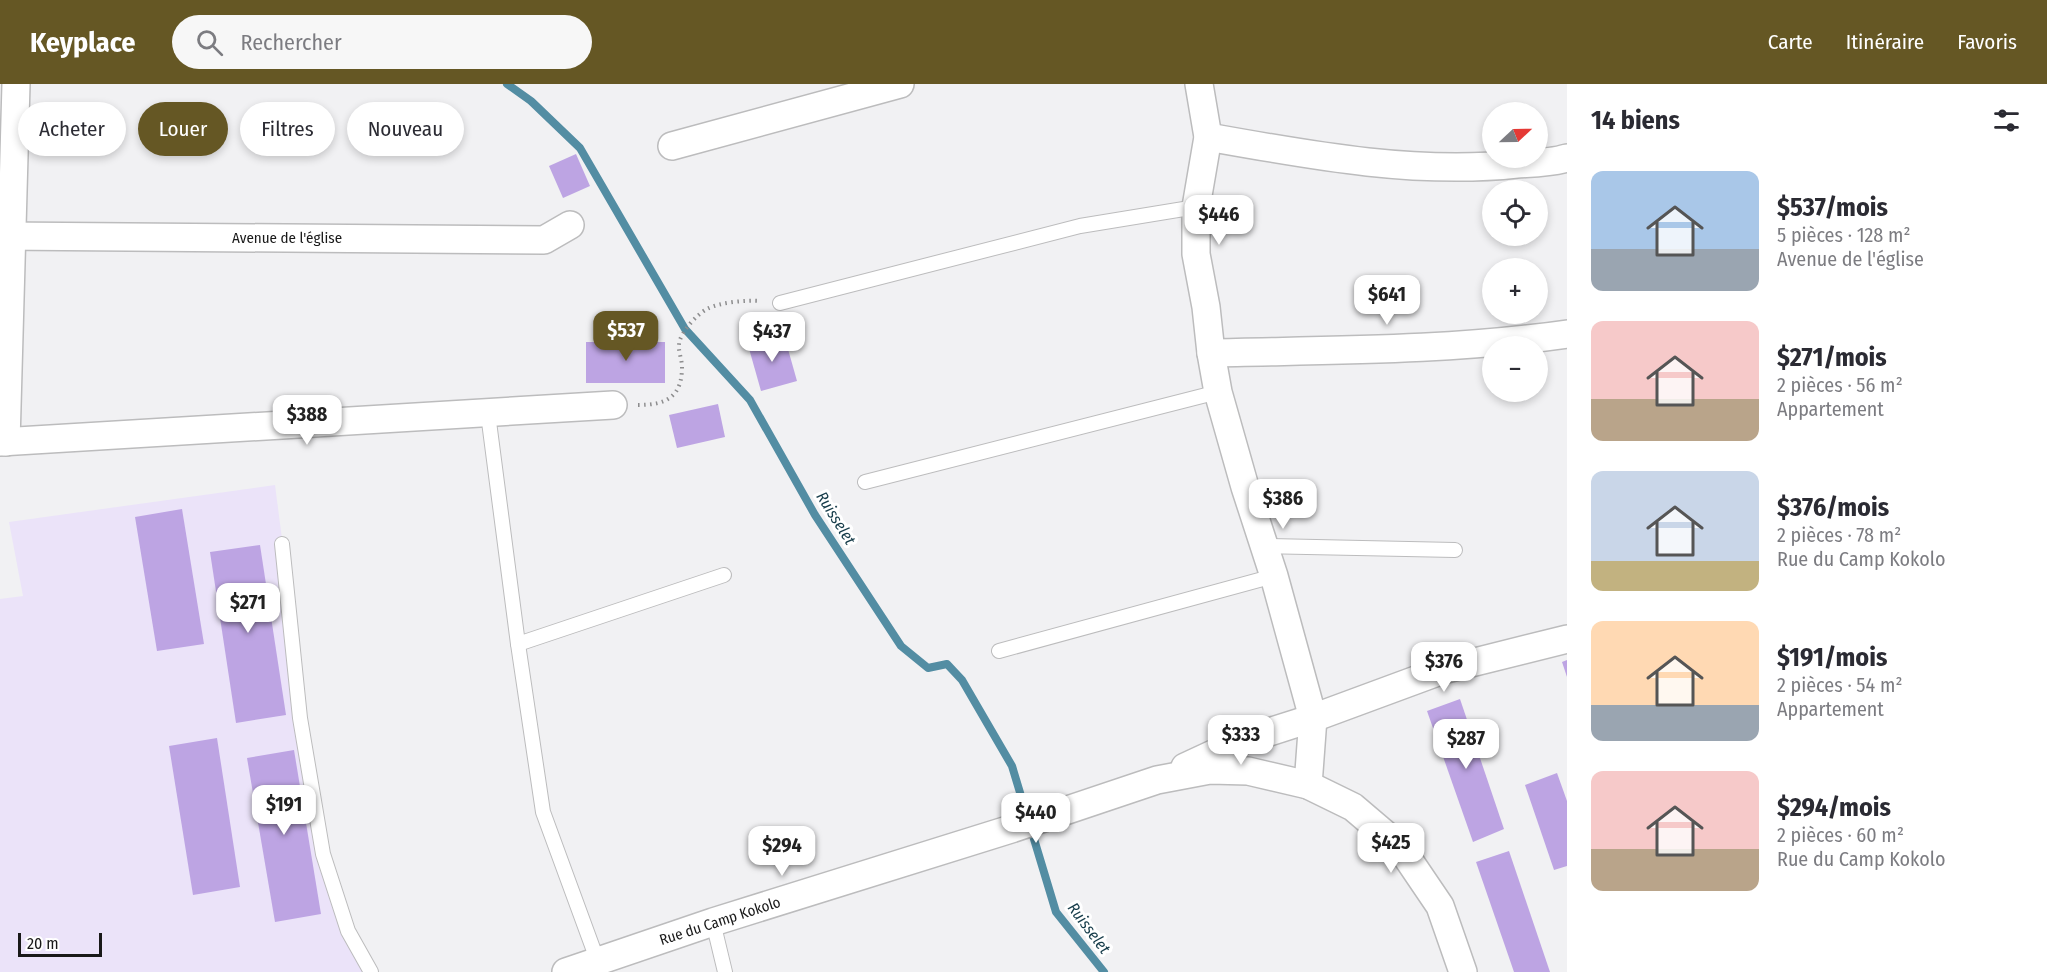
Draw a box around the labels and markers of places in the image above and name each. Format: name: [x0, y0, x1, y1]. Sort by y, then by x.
pin: $446: [1183, 195, 1255, 246]
pin: $641: [1351, 275, 1423, 326]
pin: $537: [590, 311, 662, 362]
pin: $437: [736, 312, 808, 363]
pin: $388: [271, 395, 343, 446]
pin: $386: [1247, 479, 1319, 530]
pin: $271: [212, 583, 284, 634]
pin: $376: [1408, 642, 1480, 693]
pin: $333: [1205, 715, 1277, 766]
pin: $287: [1430, 719, 1502, 770]
pin: $191: [248, 785, 320, 836]
pin: $440: [1000, 793, 1072, 844]
pin: $425: [1355, 823, 1427, 874]
pin: $294: [746, 826, 818, 877]

